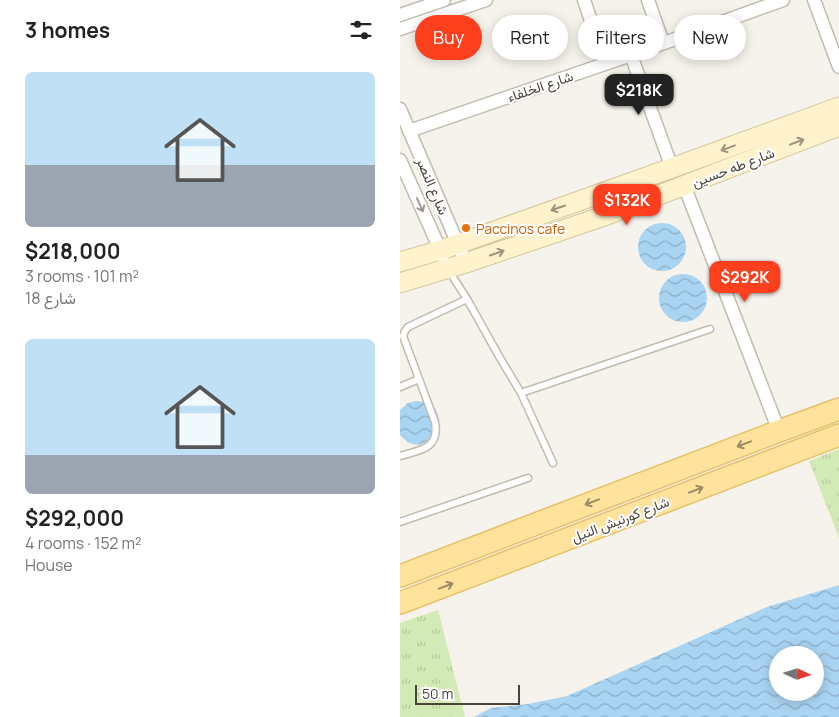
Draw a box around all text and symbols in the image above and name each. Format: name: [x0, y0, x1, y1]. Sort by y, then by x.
chip: Buy: [415, 15, 482, 60]
chip: Rent: [492, 15, 568, 60]
chip: Filters: [578, 15, 664, 60]
chip: New: [674, 15, 746, 60]
text: 3 homes: [25, 16, 110, 44]
icon: filters: [347, 16, 375, 44]
street label: شارع الخلفاء: [505, 66, 576, 108]
pin: $218K: [604, 74, 674, 116]
text: $218K: [616, 79, 662, 101]
icon: home: [155, 105, 245, 195]
one-way arrow: [789, 137, 804, 147]
street label: شارع طه حسين: [689, 143, 778, 193]
one-way arrow: [720, 144, 736, 153]
street label: شارع النصر: [410, 154, 454, 218]
pin: $132K: [592, 184, 662, 226]
text: $132K: [604, 189, 650, 211]
one-way arrow: [416, 197, 425, 212]
one-way arrow: [551, 204, 566, 213]
place label: Paccinos cafe: [476, 219, 565, 238]
marker: Paccinos cafe: [460, 222, 472, 234]
text: $218,000: [25, 237, 121, 265]
one-way arrow: [488, 248, 504, 257]
pin: $292K: [710, 260, 780, 303]
text: 3 rooms · 101 m²: [25, 265, 139, 287]
text: $292K: [720, 266, 770, 288]
text: شارع 18: [25, 287, 76, 309]
icon: home: [155, 372, 245, 462]
one-way arrow: [737, 440, 752, 449]
one-way arrow: [687, 485, 703, 494]
street label: شارع كورنيش النيل: [568, 492, 672, 548]
one-way arrow: [585, 498, 600, 507]
text: $292,000: [25, 504, 124, 532]
text: 4 rooms · 152 m²: [25, 532, 141, 554]
text: House: [25, 554, 73, 576]
one-way arrow: [438, 580, 453, 589]
north arrow: [769, 646, 824, 701]
map controls: [769, 646, 824, 701]
scale bar: [415, 682, 520, 705]
text: 50 m: [422, 684, 453, 703]

